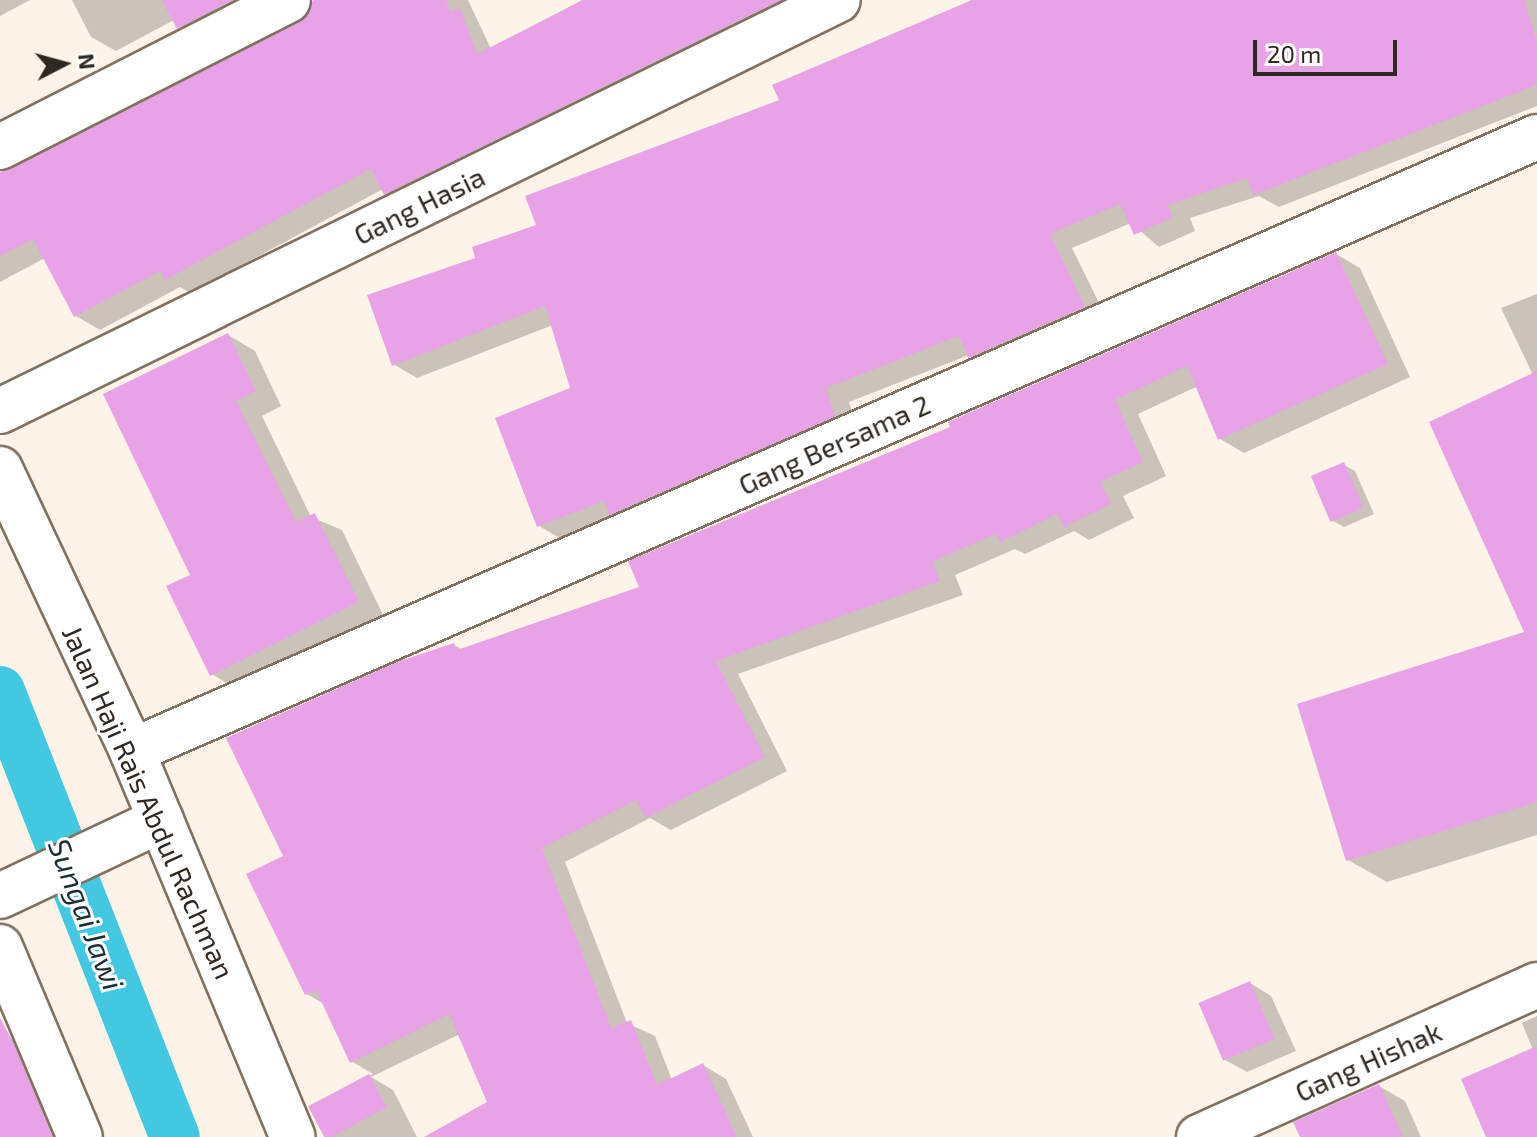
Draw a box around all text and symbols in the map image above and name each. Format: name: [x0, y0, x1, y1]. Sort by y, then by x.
north arrow: [24, 24, 104, 104]
scale bar: [1257, 24, 1401, 74]
text: 20 m: [1267, 39, 1321, 68]
text: N: [74, 52, 102, 71]
street label: Gang Hasia: [348, 159, 490, 251]
street label: Gang Bersama 2: [733, 387, 935, 501]
street label: Jalan Haji Rais Abdul Rachman: [56, 620, 242, 984]
water label: Sungai Jawi: [42, 833, 132, 995]
street label: Gang Hishak: [1290, 1014, 1446, 1108]

